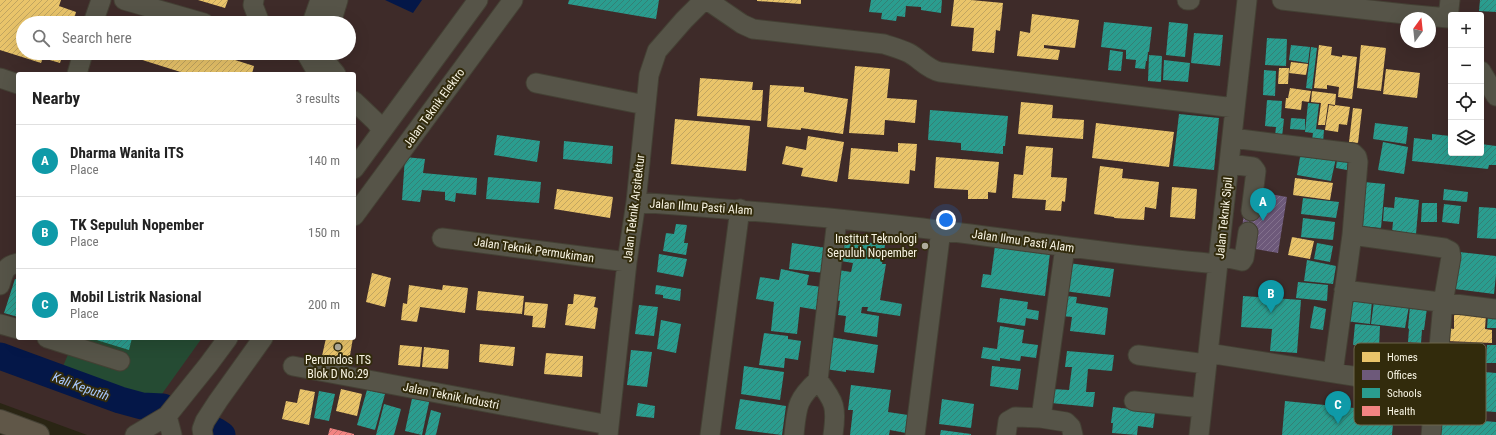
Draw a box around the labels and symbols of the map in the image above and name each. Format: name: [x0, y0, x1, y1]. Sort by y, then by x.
north arrow: [1400, 12, 1436, 48]
street label: Jalan Teknik Elektro: [401, 66, 467, 150]
street label: Jalan Teknik Arsitektur: [620, 153, 648, 263]
street label: Jalan Teknik Sipil: [1213, 176, 1235, 260]
pin: A: [1250, 188, 1276, 221]
street label: Jalan Ilmu Pasti Alam: [649, 196, 753, 218]
your location: [936, 210, 956, 230]
street label: Jalan Ilmu Pasti Alam: [971, 227, 1075, 255]
place label: Institut Teknologi Sepuluh Nopember: [827, 232, 917, 260]
street label: Jalan Teknik Permukiman: [473, 235, 595, 265]
marker: Institut Teknologi Sepuluh Nopember: [920, 241, 930, 251]
pin: B: [1258, 280, 1284, 313]
marker: Perumdos ITS Blok D No.29: [333, 342, 343, 352]
legend: [1354, 343, 1486, 425]
text: Homes: [1387, 351, 1418, 364]
place label: Perumdos ITS Blok D No.29: [305, 353, 371, 381]
water label: Kali Keputih: [50, 369, 111, 404]
text: Offices: [1387, 369, 1417, 382]
street label: Jalan Teknik Industri: [402, 380, 500, 412]
text: Schools: [1387, 387, 1422, 400]
pin: C: [1325, 391, 1351, 424]
text: Health: [1387, 405, 1415, 418]

